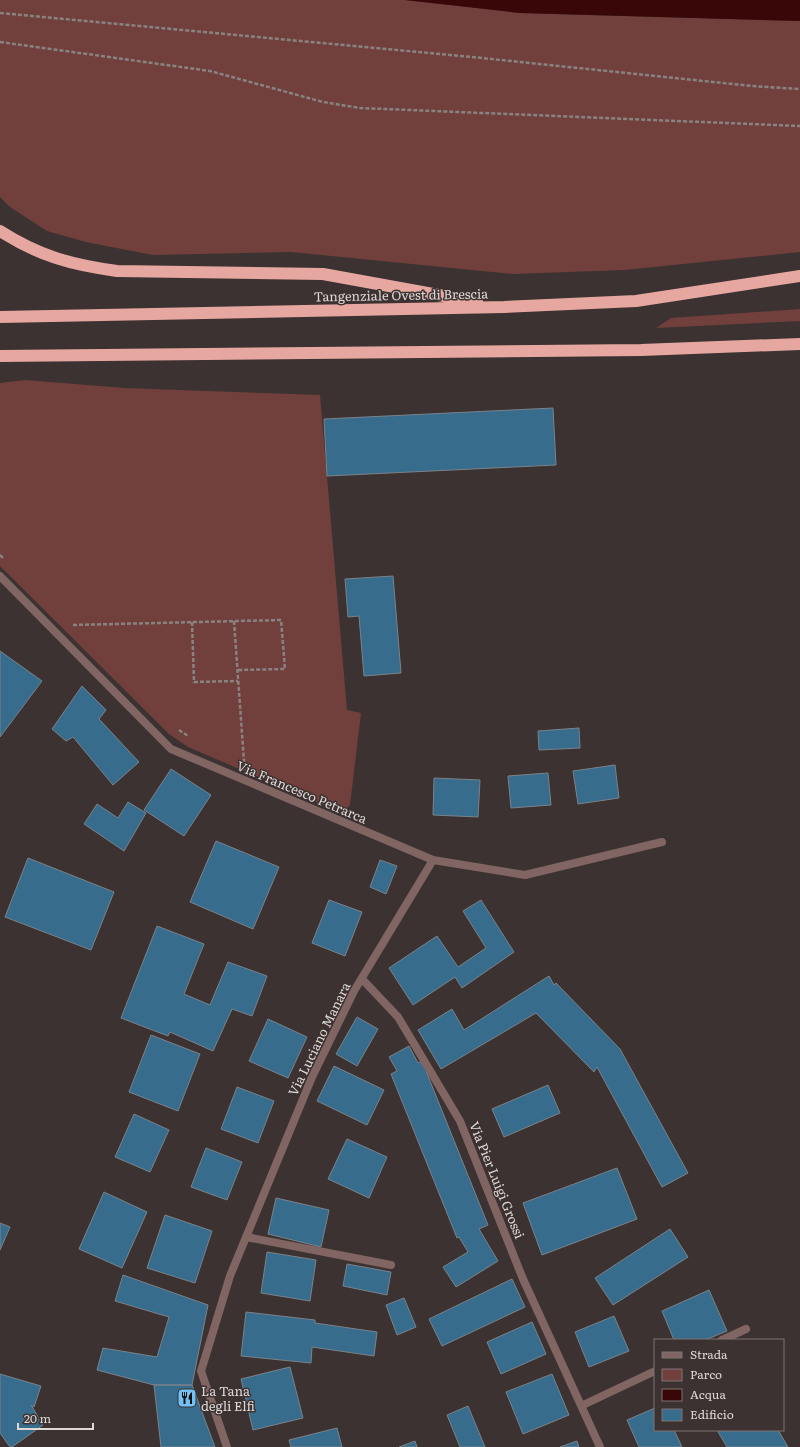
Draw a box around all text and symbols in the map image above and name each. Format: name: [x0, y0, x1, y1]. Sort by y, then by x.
street label: Tangenziale Ovest di Brescia: [314, 283, 488, 306]
street label: Via Francesco Petrarca: [234, 755, 370, 828]
street label: Via Luciano Manara: [283, 979, 354, 1099]
street label: Via Pier Luigi Grossi: [465, 1118, 530, 1242]
legend: [654, 1339, 784, 1431]
text: Strada: [690, 1345, 728, 1363]
text: Parco: [690, 1365, 722, 1383]
place label: La Tana degli Elfi: [201, 1381, 256, 1415]
text: Acqua: [690, 1385, 726, 1403]
restaurant icon: La Tana degli Elfi: [176, 1387, 198, 1409]
scale bar: [18, 1405, 93, 1431]
text: Edificio: [690, 1405, 734, 1423]
text: 20 m: [24, 1409, 51, 1427]

